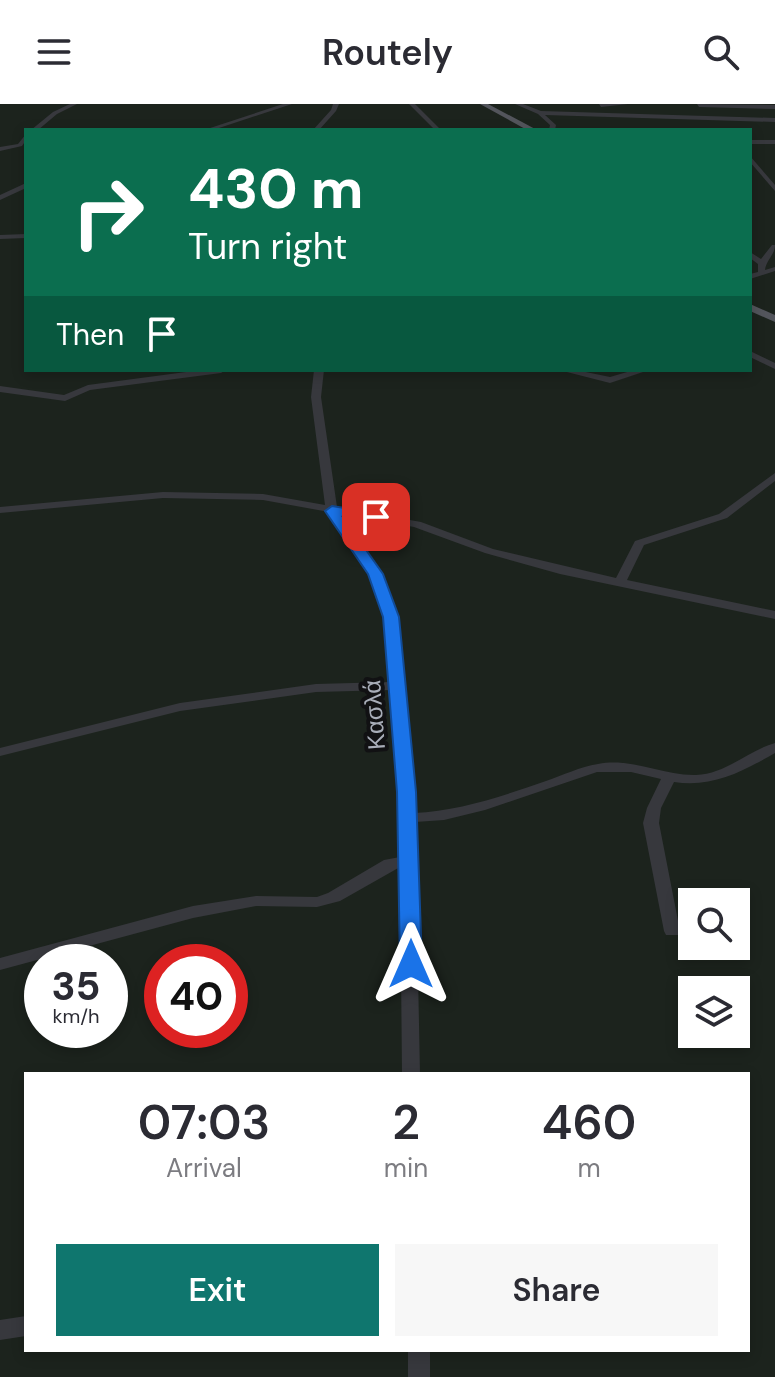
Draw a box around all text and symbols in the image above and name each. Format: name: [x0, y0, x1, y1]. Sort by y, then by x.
text: Routely: [322, 29, 453, 76]
icon: menu: [32, 30, 76, 74]
icon: search: [699, 30, 743, 74]
text: 430 m: [188, 152, 363, 225]
icon: right: [56, 160, 160, 264]
text: Turn right: [188, 223, 347, 270]
icon: arrive: [140, 312, 184, 356]
text: Then: [56, 315, 124, 354]
pin: [342, 483, 410, 551]
icon: arrive: [354, 495, 398, 539]
street label: Κασλά: [356, 679, 392, 751]
map controls: [678, 888, 750, 1048]
button: search: [678, 888, 750, 960]
position arrow: [369, 922, 453, 1006]
speed limit sign: 40: [144, 944, 248, 1048]
text: 35: [52, 960, 101, 1012]
button: layers: [678, 976, 750, 1048]
text: km/h: [52, 1003, 100, 1029]
text: 07:03: [138, 1091, 270, 1154]
text: 2: [392, 1091, 420, 1154]
text: 460: [542, 1091, 636, 1154]
text: Arrival: [166, 1151, 242, 1185]
text: min: [384, 1151, 428, 1185]
text: m: [578, 1151, 601, 1185]
button: Exit: [56, 1244, 379, 1336]
button: Share: [395, 1244, 718, 1336]

